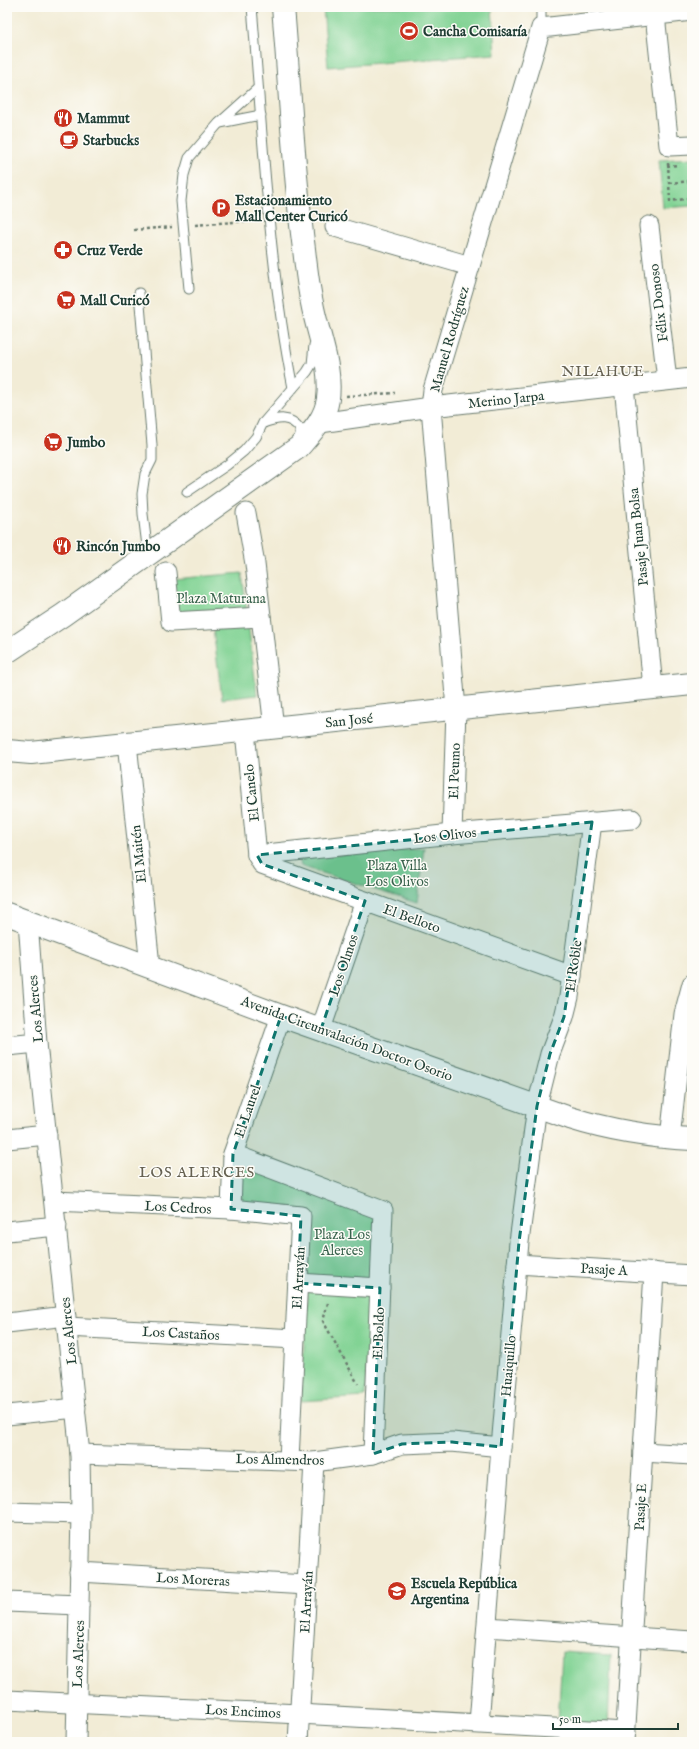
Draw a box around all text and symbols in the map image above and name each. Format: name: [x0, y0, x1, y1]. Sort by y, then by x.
sports icon: Cancha Comisaría: [398, 20, 420, 42]
place label: Cancha Comisaría: [423, 23, 528, 41]
restaurant icon: Mammut: [52, 107, 74, 129]
place label: Mammut: [77, 110, 130, 128]
cafe icon: Starbucks: [58, 129, 80, 151]
place label: Starbucks: [83, 132, 139, 150]
place label: Estacionamiento Mall Center Curicó: [235, 192, 348, 226]
parking icon: Estacionamiento Mall Center Curicó: [210, 197, 232, 219]
pharmacy icon: Cruz Verde: [52, 239, 74, 261]
place label: Cruz Verde: [77, 242, 143, 260]
street label: Félix Donoso: [645, 262, 673, 343]
street label: Manuel Rodríguez: [426, 284, 474, 394]
supermarket icon: Mall Curicó: [55, 289, 77, 311]
place label: Mall Curicó: [80, 292, 150, 310]
district label: NILAHUE: [561, 362, 645, 381]
street label: Merino Jarpa: [467, 387, 546, 413]
supermarket icon: Jumbo: [42, 431, 64, 453]
place label: Jumbo: [65, 434, 106, 452]
street label: Pasaje Juan Bolsa: [625, 486, 653, 587]
restaurant icon: Rincón Jumbo: [51, 535, 73, 557]
place label: Rincón Jumbo: [76, 538, 161, 556]
park label: Plaza Maturana: [176, 590, 267, 608]
street label: San José: [324, 709, 374, 732]
street label: El Peumo: [445, 742, 465, 800]
street label: El Canelo: [240, 763, 264, 823]
street label: El Maitén: [127, 823, 151, 884]
street label: Los Olivos: [413, 824, 478, 848]
park label: Plaza Villa Los Olivos: [365, 857, 429, 891]
street label: El Belloto: [381, 900, 443, 938]
street label: Los Olmos: [325, 932, 363, 999]
street label: El Roble: [561, 938, 587, 993]
street label: Los Alerces: [24, 974, 48, 1043]
street label: Avenida Circunvalación Doctor Osorio: [237, 992, 456, 1086]
street label: El Laurel: [230, 1082, 266, 1140]
district label: LOS ALERCES: [139, 1163, 255, 1182]
street label: Los Cedros: [144, 1197, 212, 1219]
park label: Plaza Los Alerces: [314, 1226, 370, 1260]
street label: El Arrayán: [288, 1246, 310, 1310]
street label: Pasaje A: [580, 1260, 629, 1280]
street label: Los Alerces: [56, 1296, 81, 1366]
street label: El Boldo: [369, 1306, 389, 1359]
street label: Los Castaños: [142, 1323, 220, 1345]
street label: Huaiquillo: [497, 1334, 521, 1398]
street label: Los Almendros: [236, 1450, 325, 1470]
street label: Pasaje E: [631, 1483, 651, 1531]
street label: Los Moreras: [156, 1569, 230, 1591]
street label: El Arrayán: [296, 1570, 318, 1634]
place label: Escuela República Argentina: [410, 1575, 518, 1609]
school or university icon: Escuela República Argentina: [386, 1580, 408, 1602]
street label: Los Alerces: [69, 1620, 89, 1688]
street label: Los Encimos: [205, 1701, 281, 1723]
scale bar: [553, 1705, 678, 1731]
text: 50 m: [559, 1712, 581, 1727]

